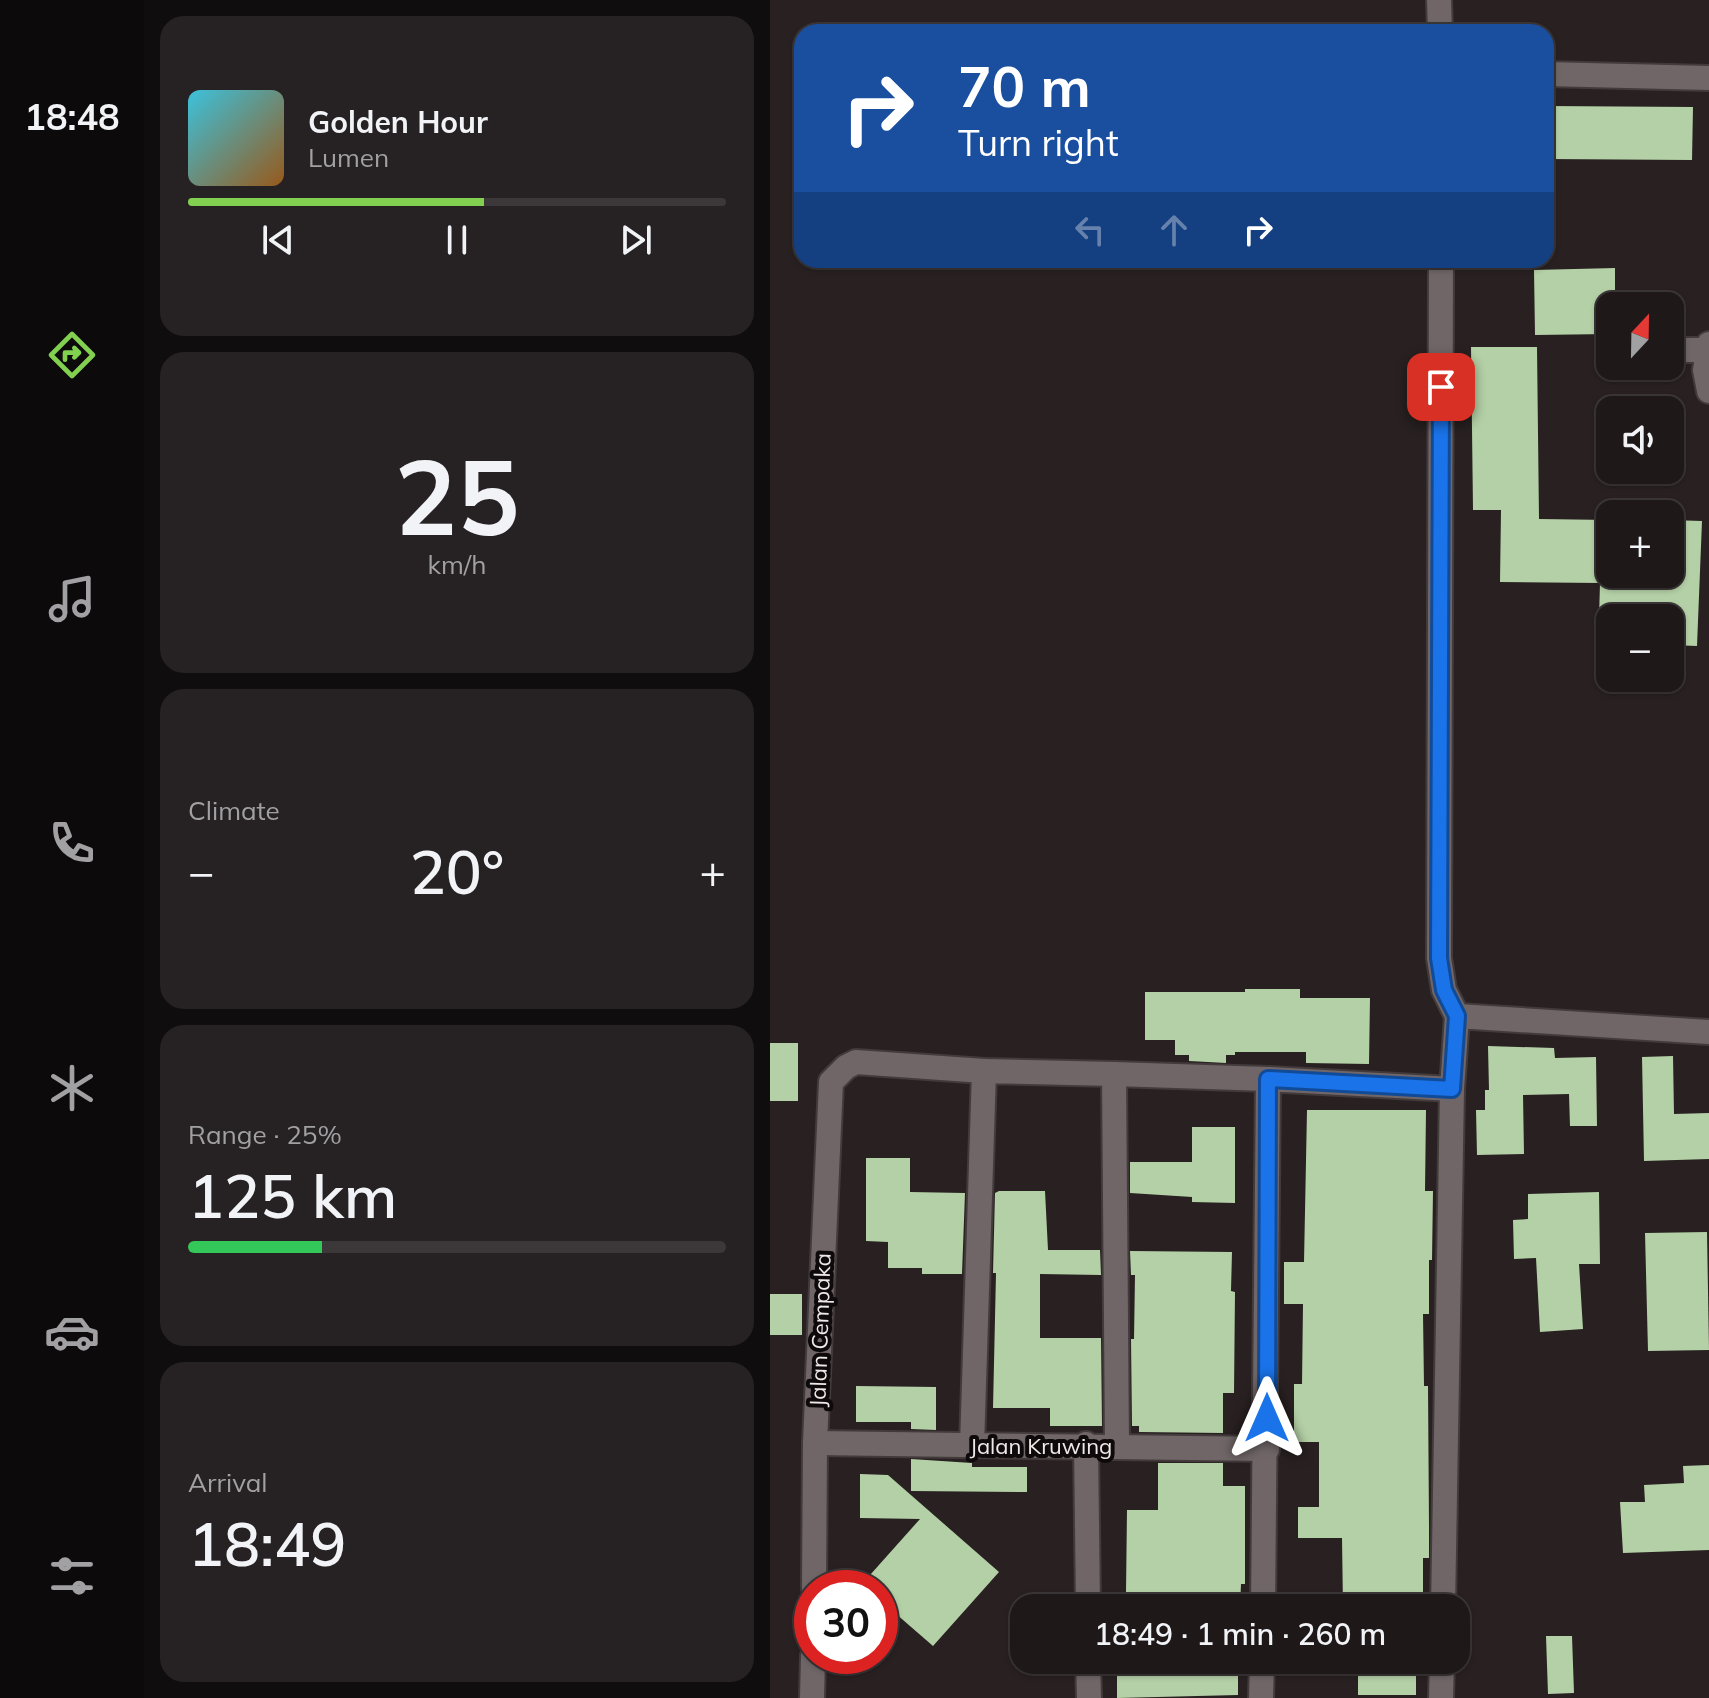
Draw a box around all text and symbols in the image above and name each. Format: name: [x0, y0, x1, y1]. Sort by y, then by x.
text: 70 m: [958, 51, 1091, 121]
icon: right: [826, 56, 930, 160]
text: 18:48: [24, 94, 120, 139]
text: Golden Hour: [308, 103, 488, 141]
text: Turn right: [958, 120, 1119, 165]
text: Lumen: [308, 141, 389, 174]
icon: left: [1068, 208, 1112, 252]
icon: ahead: [1152, 208, 1196, 252]
icon: right: [1236, 208, 1280, 252]
icon: previous: [256, 218, 300, 262]
icon: pause: [435, 218, 479, 262]
icon: next: [614, 218, 658, 262]
north arrow: [1596, 292, 1684, 380]
map controls: [1596, 292, 1684, 692]
icon: directions: [44, 327, 100, 383]
pin: [1407, 353, 1475, 421]
icon: arrive: [1419, 365, 1463, 409]
button: sound: [1596, 396, 1684, 484]
text: 25: [395, 430, 519, 561]
button: +: [1596, 500, 1684, 588]
text: km/h: [428, 548, 486, 581]
icon: music: [44, 571, 100, 627]
button: −: [1596, 604, 1684, 692]
text: Climate: [188, 794, 280, 827]
icon: phone: [44, 815, 100, 871]
text: 20°: [410, 834, 504, 909]
text: −: [188, 844, 214, 899]
text: +: [700, 844, 726, 899]
icon: climate: [44, 1060, 100, 1116]
text: Range · 25%: [188, 1118, 342, 1151]
text: 125 km: [188, 1158, 397, 1233]
street label: Jalan Cempaka: [803, 1253, 837, 1407]
icon: car: [44, 1304, 100, 1360]
position arrow: [1225, 1376, 1309, 1460]
street label: Jalan Kruwing: [970, 1432, 1112, 1460]
text: Arrival: [188, 1466, 268, 1499]
text: 18:49: [188, 1506, 346, 1581]
icon: filters: [44, 1548, 100, 1604]
speed limit sign: 30: [794, 1570, 898, 1674]
text: 18:49 · 1 min · 260 m: [1094, 1615, 1386, 1653]

